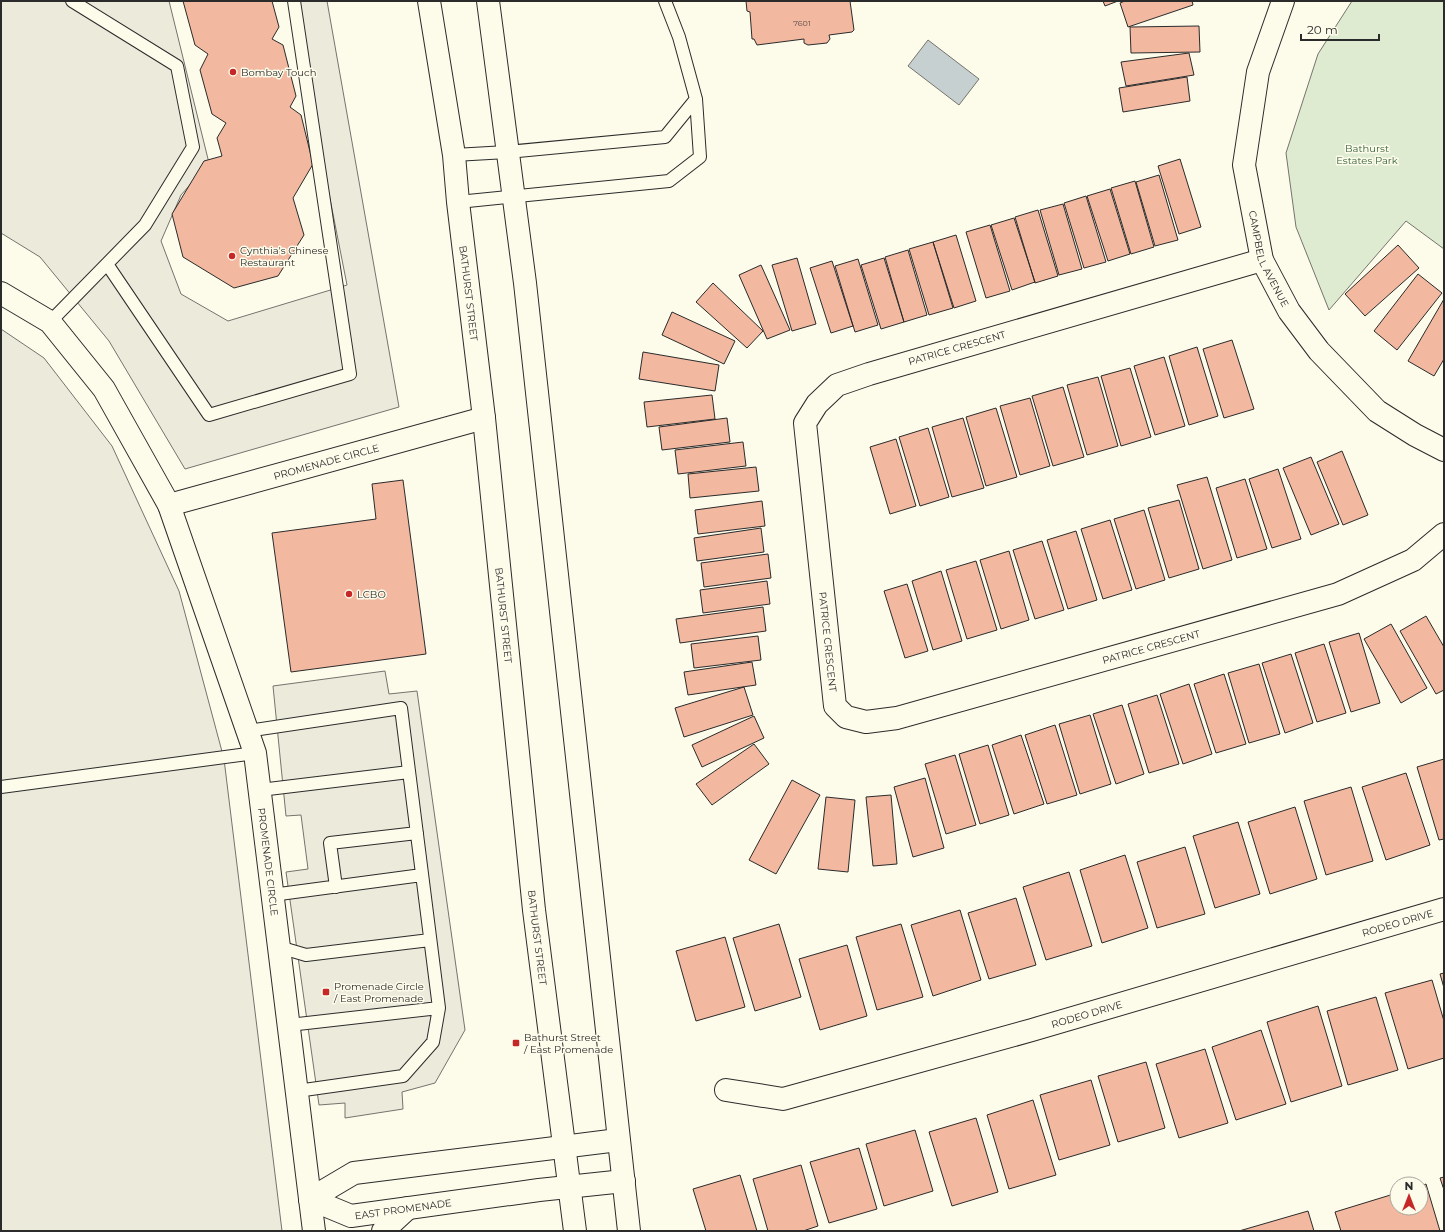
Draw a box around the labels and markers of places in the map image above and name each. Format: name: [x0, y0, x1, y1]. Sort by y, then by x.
place label: Bombay Touch: [241, 66, 316, 79]
marker: Bombay Touch: [228, 67, 238, 77]
place label: Cynthia's Chinese Restaurant: [240, 244, 328, 269]
marker: Cynthia's Chinese Restaurant: [227, 251, 237, 261]
place label: LCBO: [357, 588, 386, 601]
marker: LCBO: [344, 589, 354, 599]
place label: Promenade Circle / East Promenade: [333, 980, 424, 1005]
marker: Promenade Circle / East Promenade: [321, 987, 331, 997]
place label: Bathurst Street / East Promenade: [523, 1031, 613, 1056]
marker: Bathurst Street / East Promenade: [511, 1038, 521, 1048]

